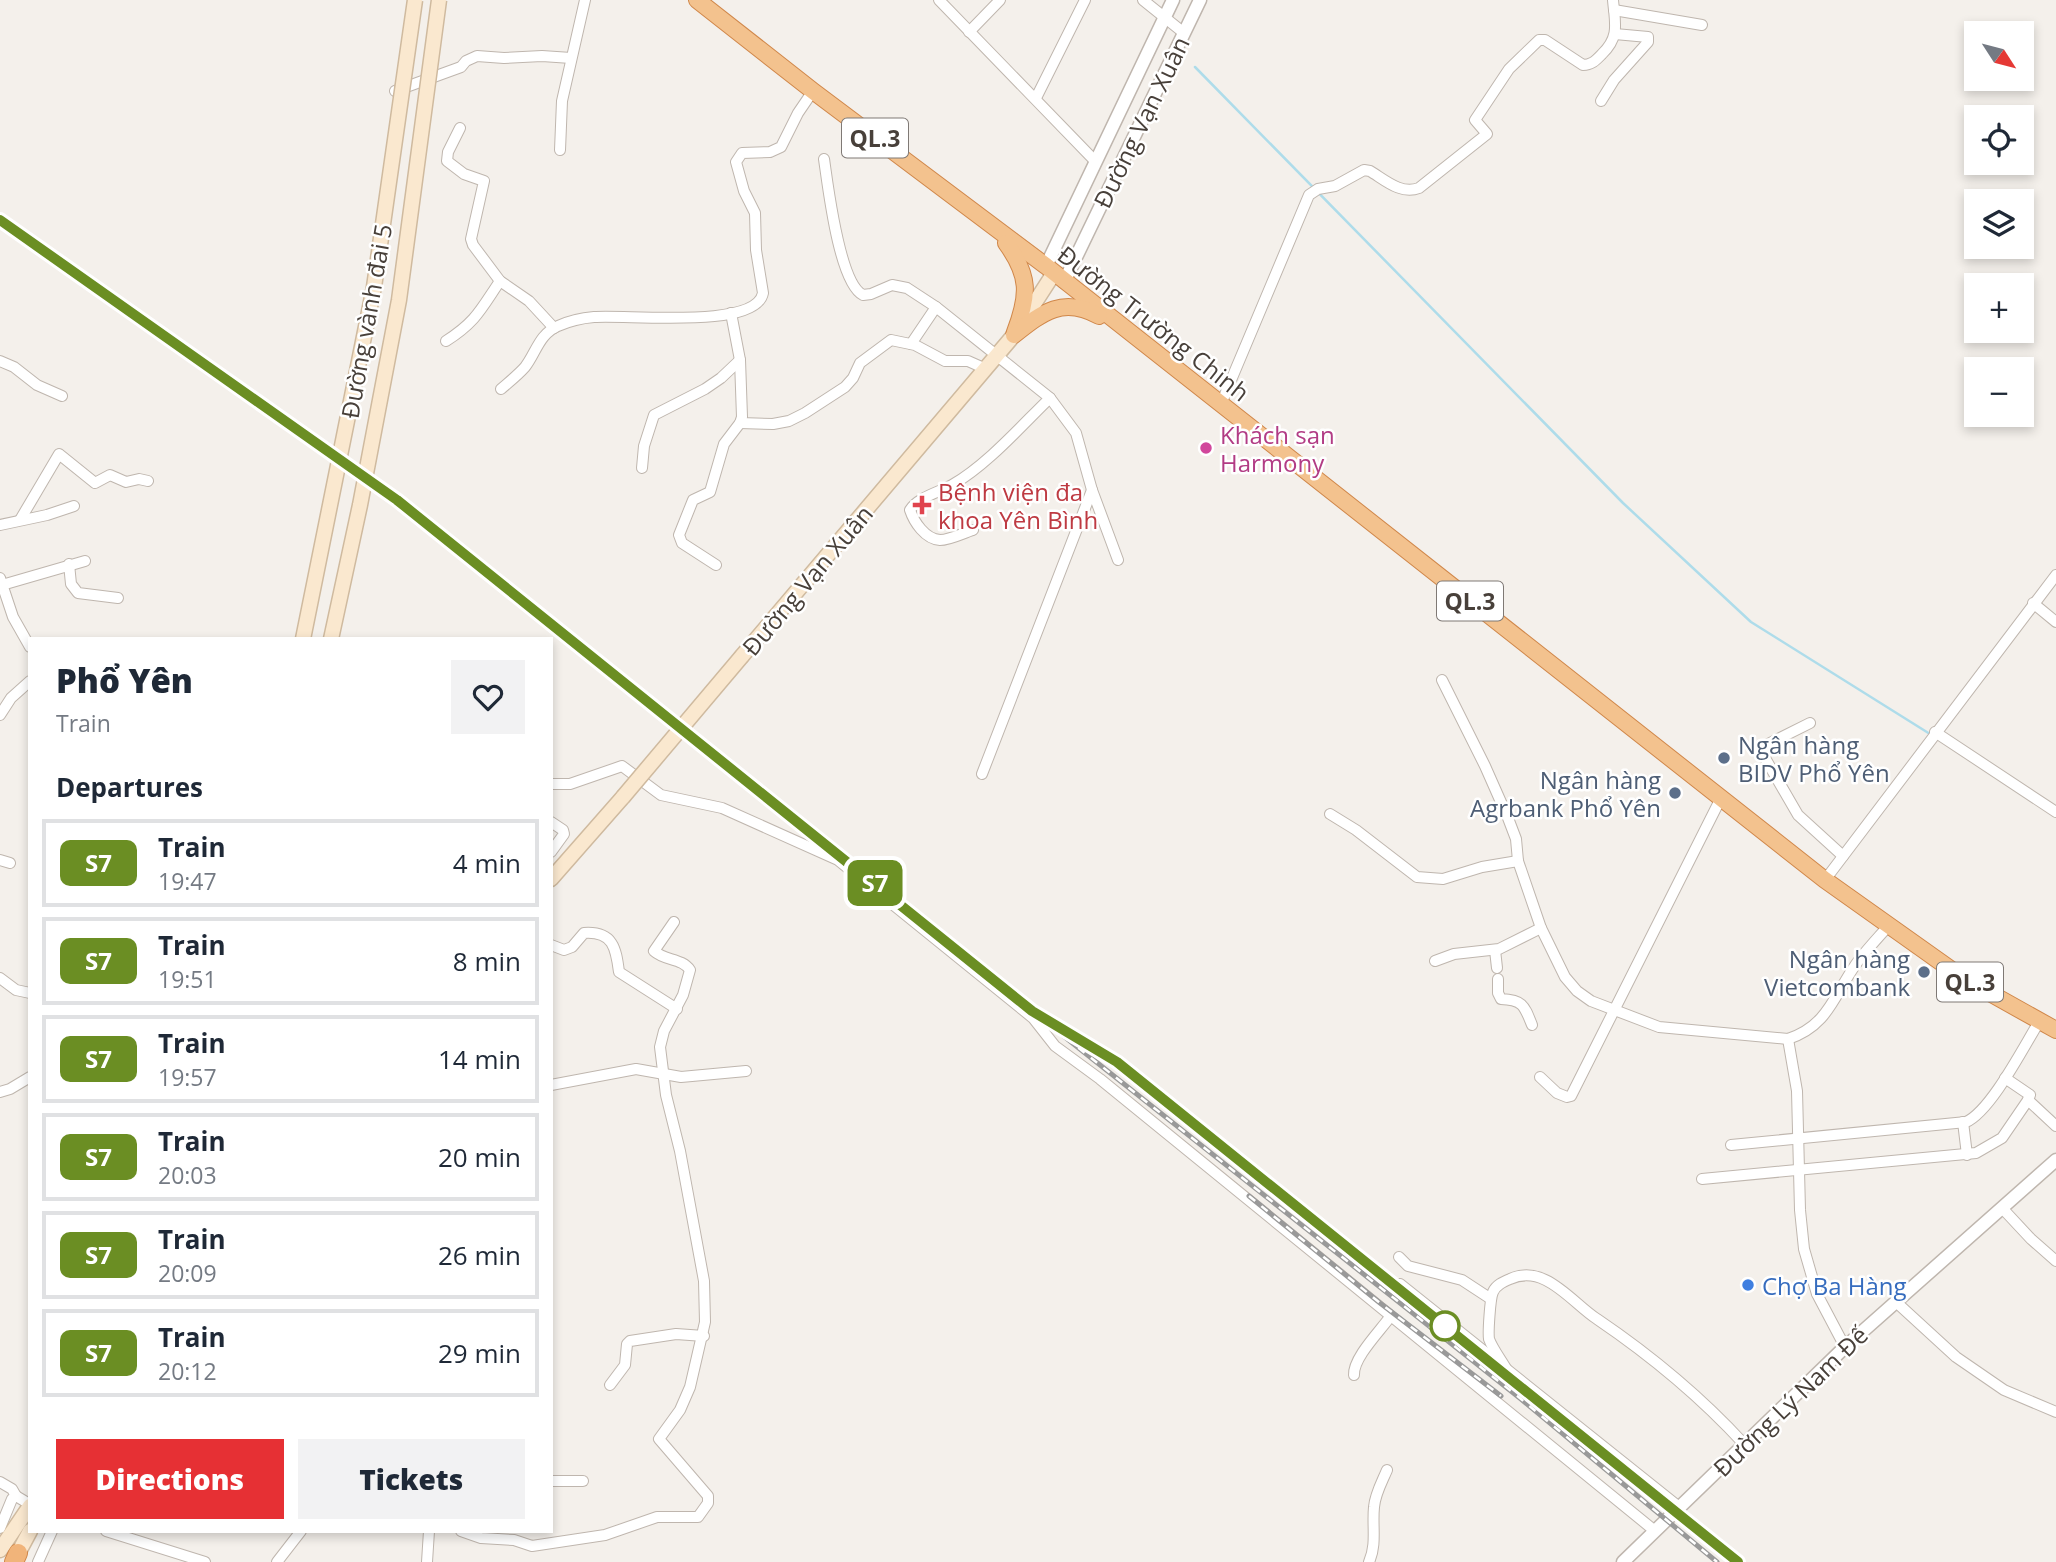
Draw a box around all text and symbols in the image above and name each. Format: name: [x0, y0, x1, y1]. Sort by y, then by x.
north arrow: [1964, 21, 2034, 91]
map controls: [1964, 21, 2034, 427]
street label: Đường Vạn Xuân: [1085, 31, 1197, 213]
button: locate: [1964, 105, 2034, 175]
road number: QL.3: [842, 119, 908, 158]
button: layers: [1964, 189, 2034, 259]
street label: Đường vành đai 5: [333, 221, 399, 421]
street label: Đường Trường Chinh: [1051, 238, 1257, 408]
button: +: [1964, 273, 2034, 343]
button: −: [1964, 357, 2034, 427]
place label: Khách sạn Harmony: [1220, 418, 1335, 479]
marker: Khách sạn Harmony: [1198, 440, 1214, 456]
place label: Bệnh viện đa khoa Yên Bình: [938, 475, 1098, 536]
marker: Bệnh viện đa khoa Yên Bình: [912, 495, 932, 515]
street label: Đường Vạn Xuân: [734, 498, 880, 662]
road number: QL.3: [1437, 582, 1503, 621]
text: Phổ Yên: [56, 658, 193, 703]
button: heart: [451, 660, 525, 734]
text: Train: [56, 707, 111, 739]
place label: Ngân hàng BIDV Phổ Yên: [1738, 728, 1890, 789]
marker: Ngân hàng BIDV Phổ Yên: [1716, 750, 1732, 766]
place label: Ngân hàng Agrbank Phổ Yên: [1470, 763, 1661, 824]
text: Departures: [56, 769, 203, 805]
marker: Ngân hàng Agrbank Phổ Yên: [1667, 785, 1683, 801]
text: Train: [158, 829, 226, 865]
text: 4 min: [453, 845, 521, 881]
text: S7: [85, 846, 112, 879]
line badge: S7: [844, 860, 906, 906]
text: 19:47: [158, 865, 217, 897]
text: S7: [862, 866, 888, 899]
text: Train: [158, 927, 226, 963]
place label: Ngân hàng Vietcombank: [1764, 942, 1910, 1003]
text: 8 min: [453, 943, 521, 979]
text: S7: [85, 944, 112, 977]
road number: QL.3: [1937, 962, 2003, 1001]
text: 19:51: [158, 963, 217, 995]
marker: Ngân hàng Vietcombank: [1916, 964, 1932, 980]
text: Train: [158, 1025, 226, 1061]
text: 14 min: [438, 1041, 521, 1077]
text: S7: [85, 1042, 112, 1075]
text: 19:57: [158, 1061, 217, 1093]
text: Train: [158, 1123, 226, 1159]
text: 20 min: [438, 1139, 521, 1175]
text: S7: [85, 1140, 112, 1173]
text: 20:03: [158, 1159, 217, 1191]
text: Train: [158, 1221, 226, 1257]
text: 26 min: [438, 1237, 521, 1273]
text: S7: [85, 1238, 112, 1271]
text: 20:09: [158, 1257, 217, 1289]
place label: Chợ Ba Hàng: [1762, 1269, 1907, 1302]
marker: Chợ Ba Hàng: [1740, 1277, 1756, 1293]
unlabelled marker: [1430, 1311, 1460, 1341]
street label: Đường Lý Nam Đế: [1705, 1318, 1875, 1484]
text: Train: [158, 1319, 226, 1355]
text: 29 min: [438, 1335, 521, 1371]
text: S7: [85, 1336, 112, 1369]
text: 20:12: [158, 1355, 217, 1387]
button: Directions: [56, 1439, 284, 1519]
button: Tickets: [298, 1439, 525, 1519]

